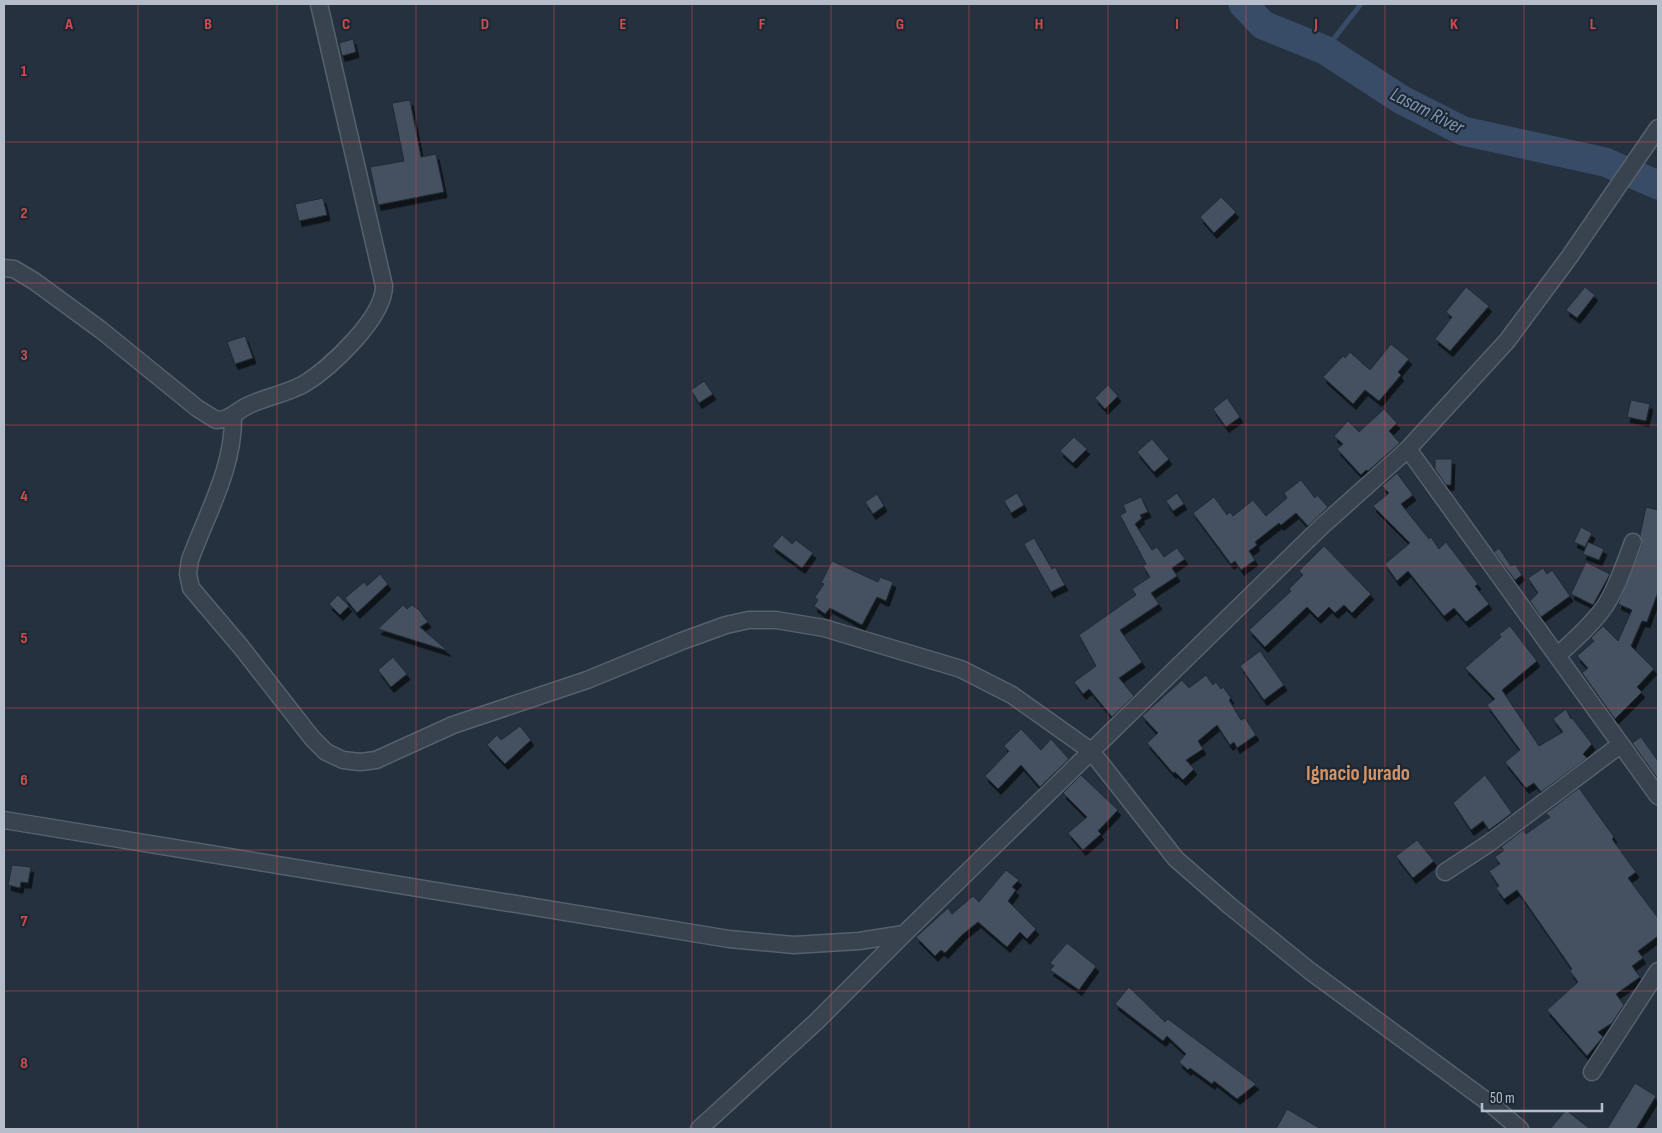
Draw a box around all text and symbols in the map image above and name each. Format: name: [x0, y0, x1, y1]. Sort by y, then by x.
text: A: [64, 15, 73, 34]
text: B: [204, 15, 212, 34]
text: C: [342, 15, 350, 34]
text: D: [481, 15, 489, 34]
text: E: [620, 15, 627, 34]
text: F: [759, 15, 766, 34]
text: G: [896, 15, 904, 34]
text: H: [1035, 15, 1043, 34]
text: I: [1175, 15, 1179, 34]
text: J: [1313, 15, 1318, 34]
text: K: [1450, 15, 1458, 34]
text: L: [1590, 15, 1597, 34]
text: 1: [21, 62, 28, 81]
water label: Lasam River: [1386, 82, 1469, 140]
text: 2: [20, 204, 28, 223]
text: 3: [20, 346, 28, 365]
text: 4: [20, 487, 28, 506]
text: 5: [20, 629, 28, 648]
district label: Ignacio Jurado: [1306, 761, 1410, 786]
text: 6: [20, 771, 28, 790]
text: 7: [21, 912, 28, 931]
text: 8: [20, 1054, 28, 1073]
scale bar: [1482, 1080, 1602, 1112]
text: 50 m: [1490, 1089, 1515, 1108]

